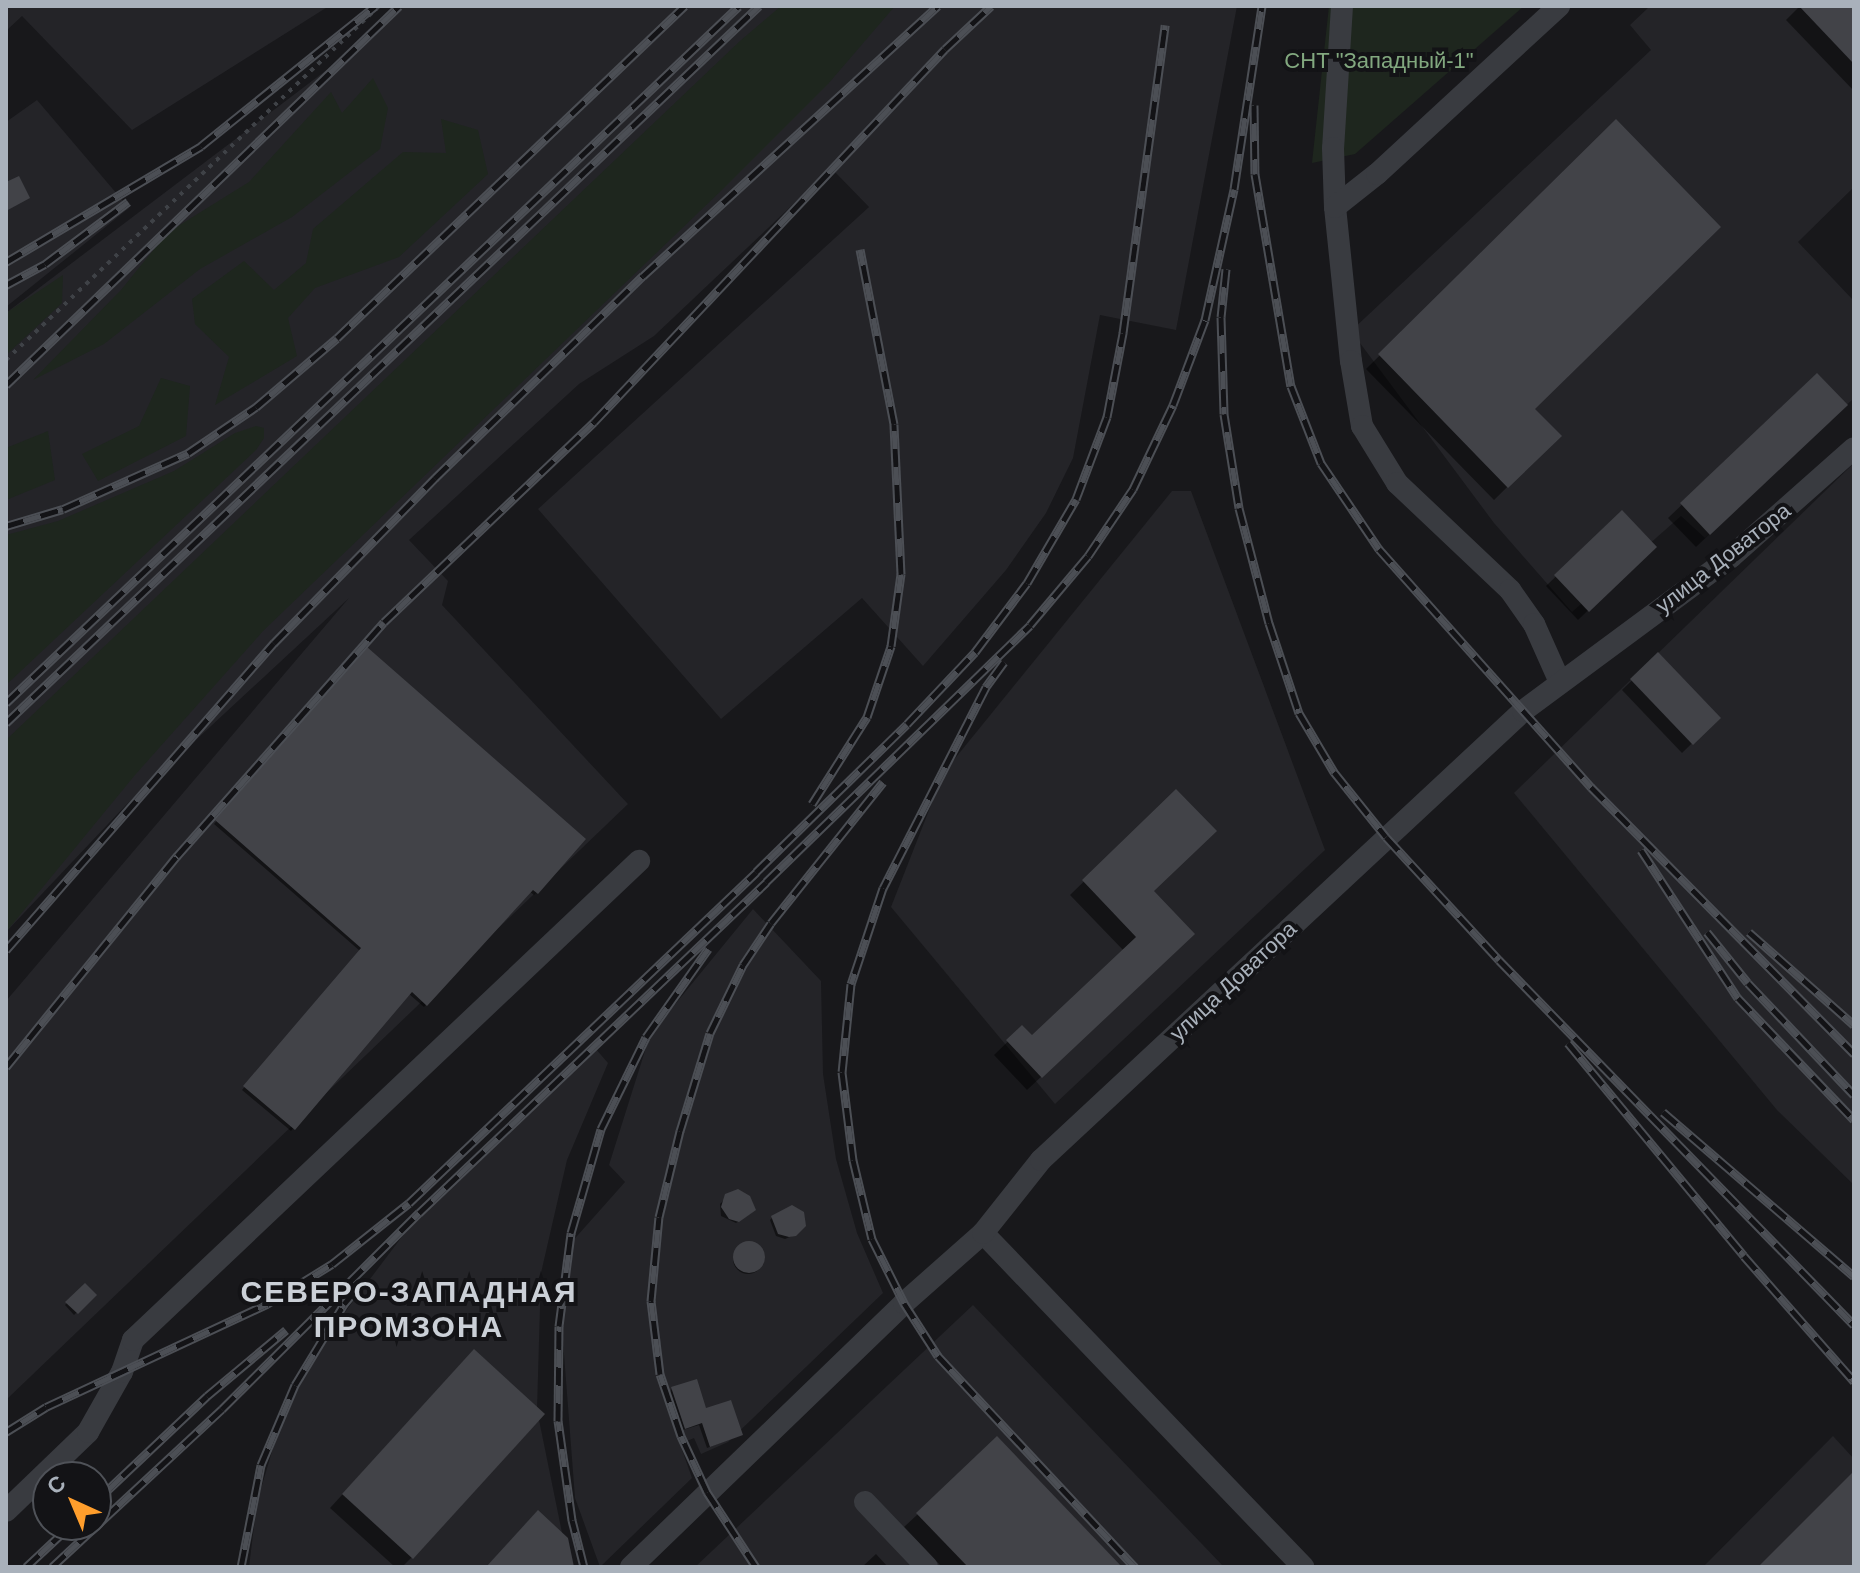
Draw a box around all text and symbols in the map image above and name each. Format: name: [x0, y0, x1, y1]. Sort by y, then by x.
park label: СНТ "Западный-1": [1284, 48, 1474, 74]
street label: улица Доватора: [1650, 497, 1796, 619]
street label: улица Доватора: [1164, 916, 1302, 1046]
district label: СЕВЕРО-ЗАПАДНАЯ ПРОМЗОНА: [241, 1274, 577, 1344]
north arrow: [32, 1461, 112, 1541]
text: С: [42, 1470, 71, 1499]

